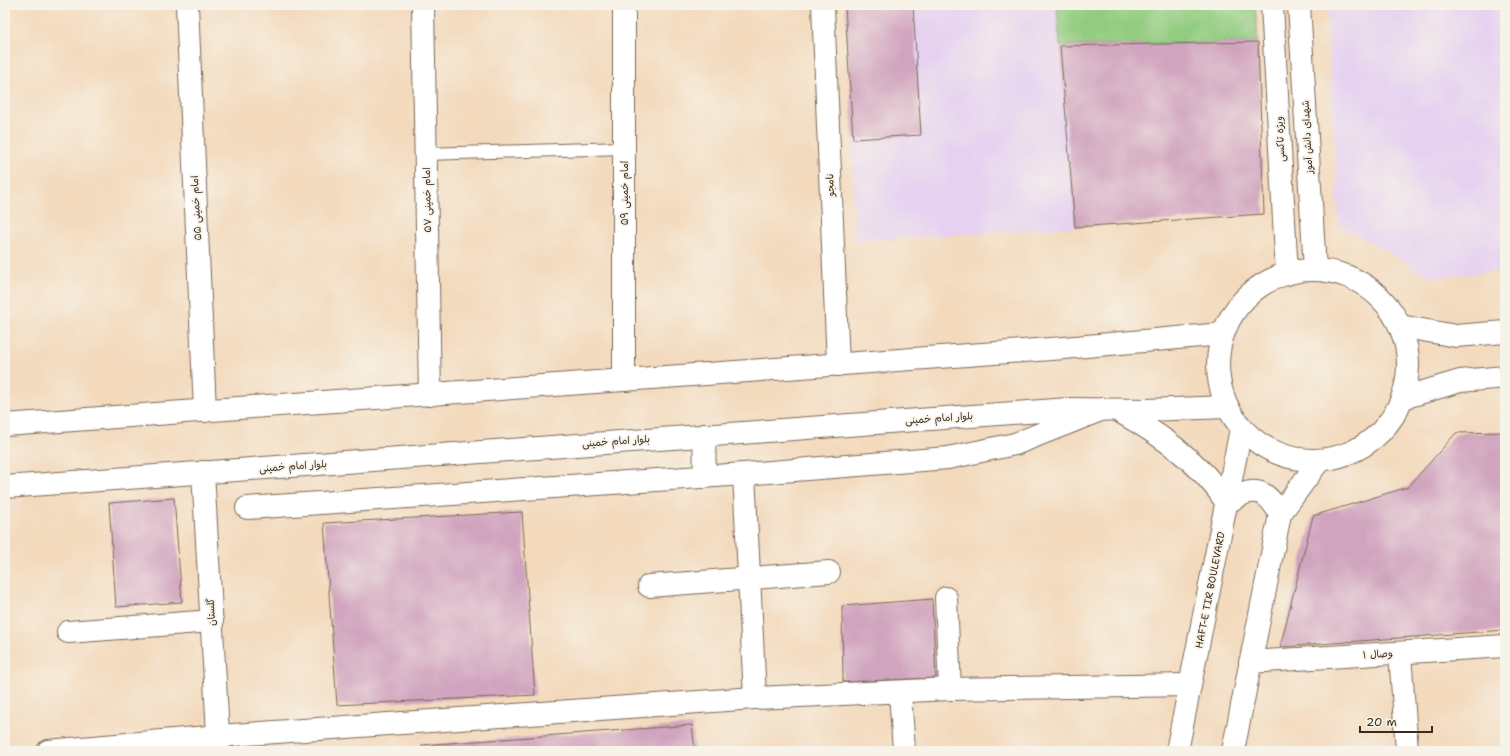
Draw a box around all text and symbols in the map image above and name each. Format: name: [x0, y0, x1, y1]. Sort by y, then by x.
street label: شهدای دانش آموز: [1299, 100, 1315, 175]
street label: ویژه تاکسی: [1272, 116, 1289, 162]
street label: امام خمينی ۵۹: [618, 161, 632, 225]
street label: امام خمينی ۵۷: [420, 167, 435, 233]
street label: نامجو: [823, 173, 837, 197]
street label: امام خمينی ۵۵: [188, 175, 205, 241]
street label: بلوار امام خمينی: [905, 409, 974, 428]
street label: بلوار امام خمينی: [582, 432, 651, 451]
street label: بلوار امام خمينی: [259, 457, 328, 476]
street label: HAFT-E TIR BOULEVARD: [1192, 530, 1228, 650]
street label: گلستان: [204, 598, 218, 626]
street label: وصال ۱: [1362, 646, 1394, 662]
scale bar: [1360, 708, 1432, 734]
text: 20 m: [1366, 714, 1397, 730]

